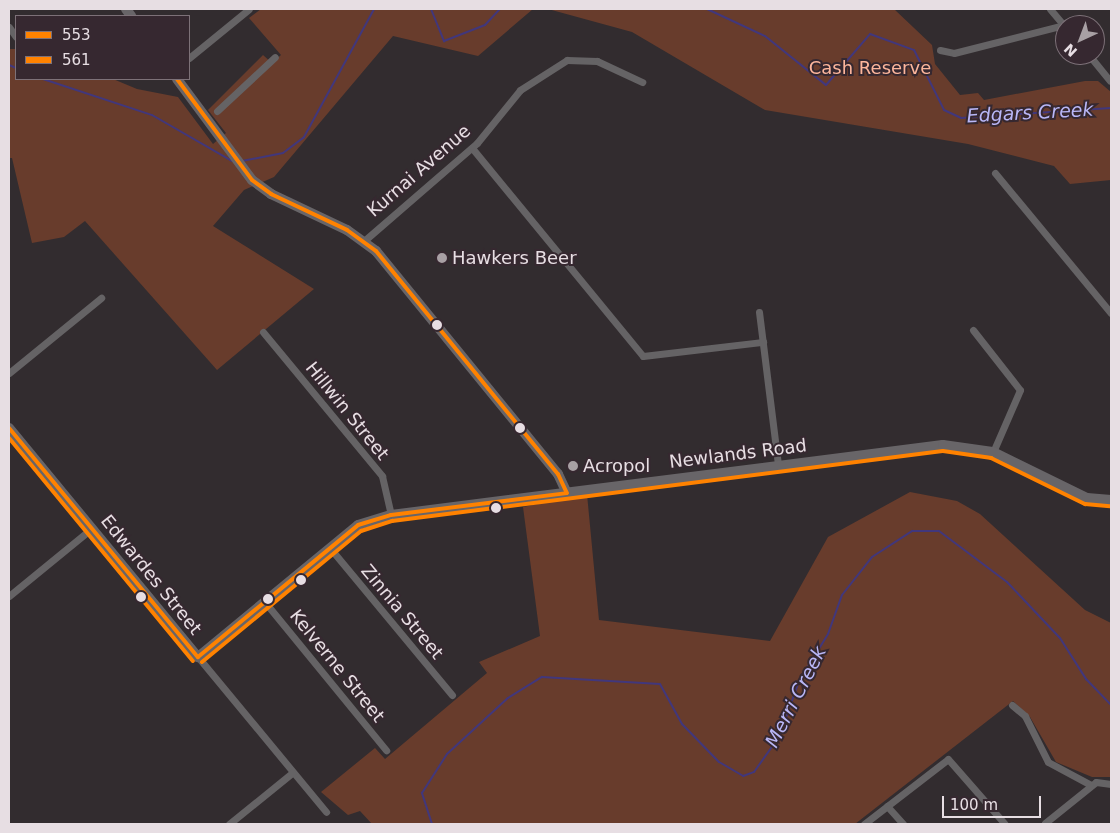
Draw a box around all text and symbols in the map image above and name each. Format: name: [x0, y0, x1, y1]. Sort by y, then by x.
legend: [15, 15, 190, 80]
north arrow: [1055, 15, 1105, 65]
text: 553: [62, 26, 91, 44]
text: N: [1061, 40, 1080, 60]
text: 561: [62, 51, 91, 69]
park label: Cash Reserve: [809, 57, 931, 79]
water label: Edgars Creek: [966, 98, 1094, 128]
street label: Kurnai Avenue: [363, 120, 475, 222]
place label: Hawkers Beer: [452, 247, 577, 269]
marker: Hawkers Beer: [436, 252, 448, 264]
unlabelled marker: [432, 320, 442, 330]
street label: Hillwin Street: [301, 358, 393, 464]
unlabelled marker: [515, 423, 525, 433]
street label: Newlands Road: [668, 435, 808, 473]
place label: Acropol: [583, 455, 650, 477]
marker: Acropol: [567, 460, 579, 472]
unlabelled marker: [491, 503, 501, 513]
street label: Edwardes Street: [96, 511, 206, 639]
street label: Zinnia Street: [356, 560, 448, 664]
unlabelled marker: [296, 575, 306, 585]
unlabelled marker: [136, 592, 146, 602]
unlabelled marker: [263, 594, 273, 604]
street label: Kelverne Street: [285, 605, 389, 727]
water label: Merri Creek: [761, 643, 831, 751]
scale bar: [945, 786, 1044, 818]
text: 100 m: [950, 796, 998, 814]

